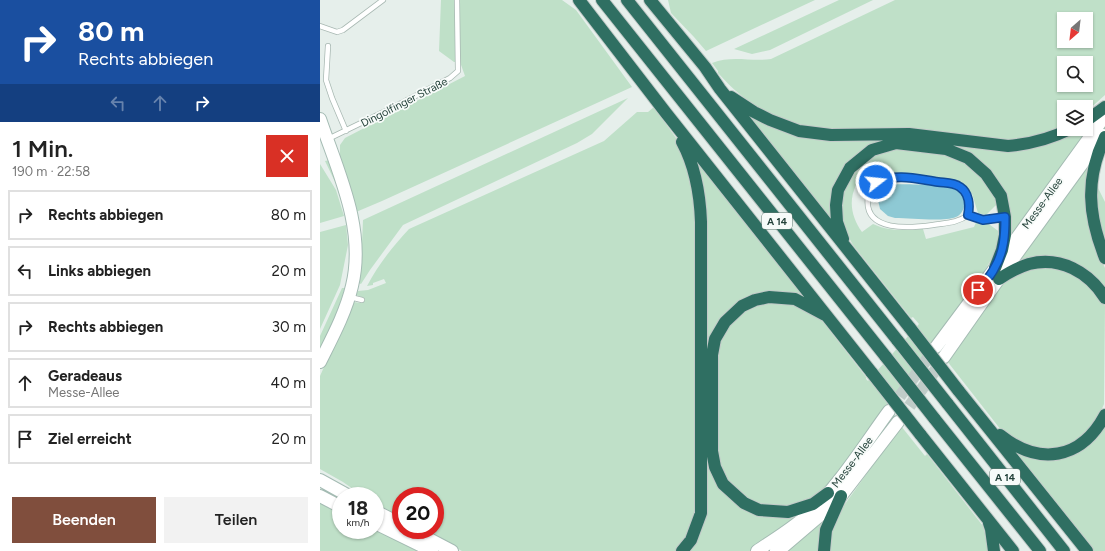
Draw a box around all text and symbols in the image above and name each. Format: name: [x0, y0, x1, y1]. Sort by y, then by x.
north arrow: [1057, 12, 1093, 48]
map controls: [1057, 12, 1093, 136]
text: 80 m: [78, 14, 144, 48]
icon: right: [12, 16, 64, 68]
text: Rechts abbiegen: [78, 48, 213, 70]
button: search: [1057, 56, 1093, 92]
street label: Dingolfinger Straße: [359, 75, 450, 130]
icon: left: [107, 92, 129, 114]
icon: ahead: [149, 92, 171, 114]
icon: right: [191, 92, 213, 114]
button: layers: [1057, 100, 1093, 136]
text: 1 Min.: [12, 134, 73, 163]
button: close: [266, 135, 308, 177]
position arrow: [855, 161, 897, 203]
text: 190 m · 22:58: [12, 164, 90, 179]
street label: Messe-Allee: [1019, 175, 1065, 232]
icon: right: [14, 204, 36, 226]
text: Rechts abbiegen: [48, 206, 163, 224]
text: 80 m: [271, 206, 306, 224]
road number: A 14: [762, 213, 792, 229]
icon: left: [14, 260, 36, 282]
text: Links abbiegen: [48, 262, 151, 280]
text: 20 m: [272, 262, 306, 280]
pin: [961, 273, 995, 307]
icon: arrive: [967, 279, 989, 301]
icon: right: [14, 316, 36, 338]
text: Rechts abbiegen: [48, 318, 163, 336]
text: 30 m: [272, 318, 306, 336]
text: Geradeaus: [48, 367, 122, 385]
icon: ahead: [14, 372, 36, 394]
text: 40 m: [271, 374, 306, 392]
text: Messe-Allee: [48, 385, 119, 400]
icon: arrive: [14, 428, 36, 450]
text: Ziel erreicht: [48, 430, 132, 448]
text: 20 m: [272, 430, 306, 448]
street label: Messe-Allee: [829, 434, 876, 490]
road number: A 14: [990, 469, 1020, 485]
speed limit sign: 20: [392, 487, 444, 539]
text: 18: [348, 496, 368, 520]
button: Beenden: [12, 497, 156, 543]
button: Teilen: [164, 497, 308, 543]
text: km/h: [347, 516, 369, 529]

